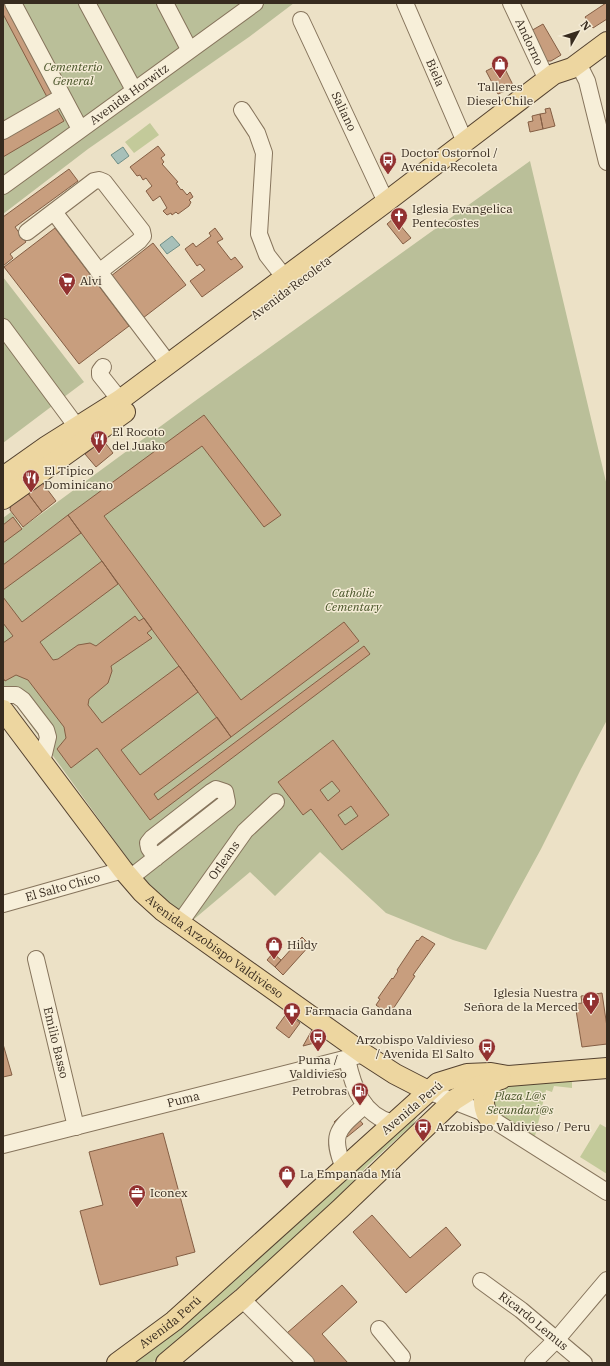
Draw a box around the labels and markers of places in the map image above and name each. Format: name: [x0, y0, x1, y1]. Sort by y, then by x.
shop icon: Talleres Diesel Chile: [490, 54, 510, 79]
place label: Talleres Diesel Chile: [467, 79, 533, 108]
place label: Doctor Ostornol / Avenida Recoleta: [401, 145, 498, 174]
bus stop icon: Doctor Ostornol / Avenida Recoleta: [378, 150, 398, 175]
place label: Iglesia Evangelica Pentecostes: [412, 201, 513, 230]
church icon: Iglesia Evangelica Pentecostes: [389, 206, 409, 231]
supermarket icon: Alvi: [57, 271, 77, 296]
place label: Alvi: [80, 273, 102, 288]
place label: El Rocoto del Juako: [112, 424, 165, 453]
restaurant icon: El Rocoto del Juako: [89, 429, 109, 454]
place label: El Tipico Dominicano: [44, 463, 113, 492]
restaurant icon: El Tipico Dominicano: [21, 468, 41, 493]
shop icon: Hildy: [264, 935, 284, 960]
place label: Hildy: [287, 937, 318, 952]
place label: Iglesia Nuestra Señora de la Merced: [464, 985, 578, 1014]
church icon: Iglesia Nuestra Señora de la Merced: [581, 990, 601, 1015]
pharmacy icon: Farmacia Gandana: [282, 1001, 302, 1026]
place label: Farmacia Gandana: [305, 1003, 413, 1018]
bus stop icon: Puma / Valdivieso: [308, 1027, 328, 1052]
place label: Arzobispo Valdivieso / Avenida El Salto: [356, 1032, 474, 1061]
bus stop icon: Arzobispo Valdivieso / Avenida El Salto: [477, 1037, 497, 1062]
place label: Puma / Valdivieso: [289, 1052, 347, 1081]
fuel station icon: Petrobras: [350, 1081, 370, 1106]
place label: Petrobras: [292, 1083, 347, 1098]
bus stop icon: Arzobispo Valdivieso / Peru: [413, 1117, 433, 1142]
place label: Arzobispo Valdivieso / Peru: [436, 1119, 591, 1134]
shop icon: La Empanada Mía: [277, 1164, 297, 1189]
place label: La Empanada Mía: [300, 1166, 402, 1181]
office icon: Iconex: [127, 1183, 147, 1208]
place label: Iconex: [150, 1185, 188, 1200]

